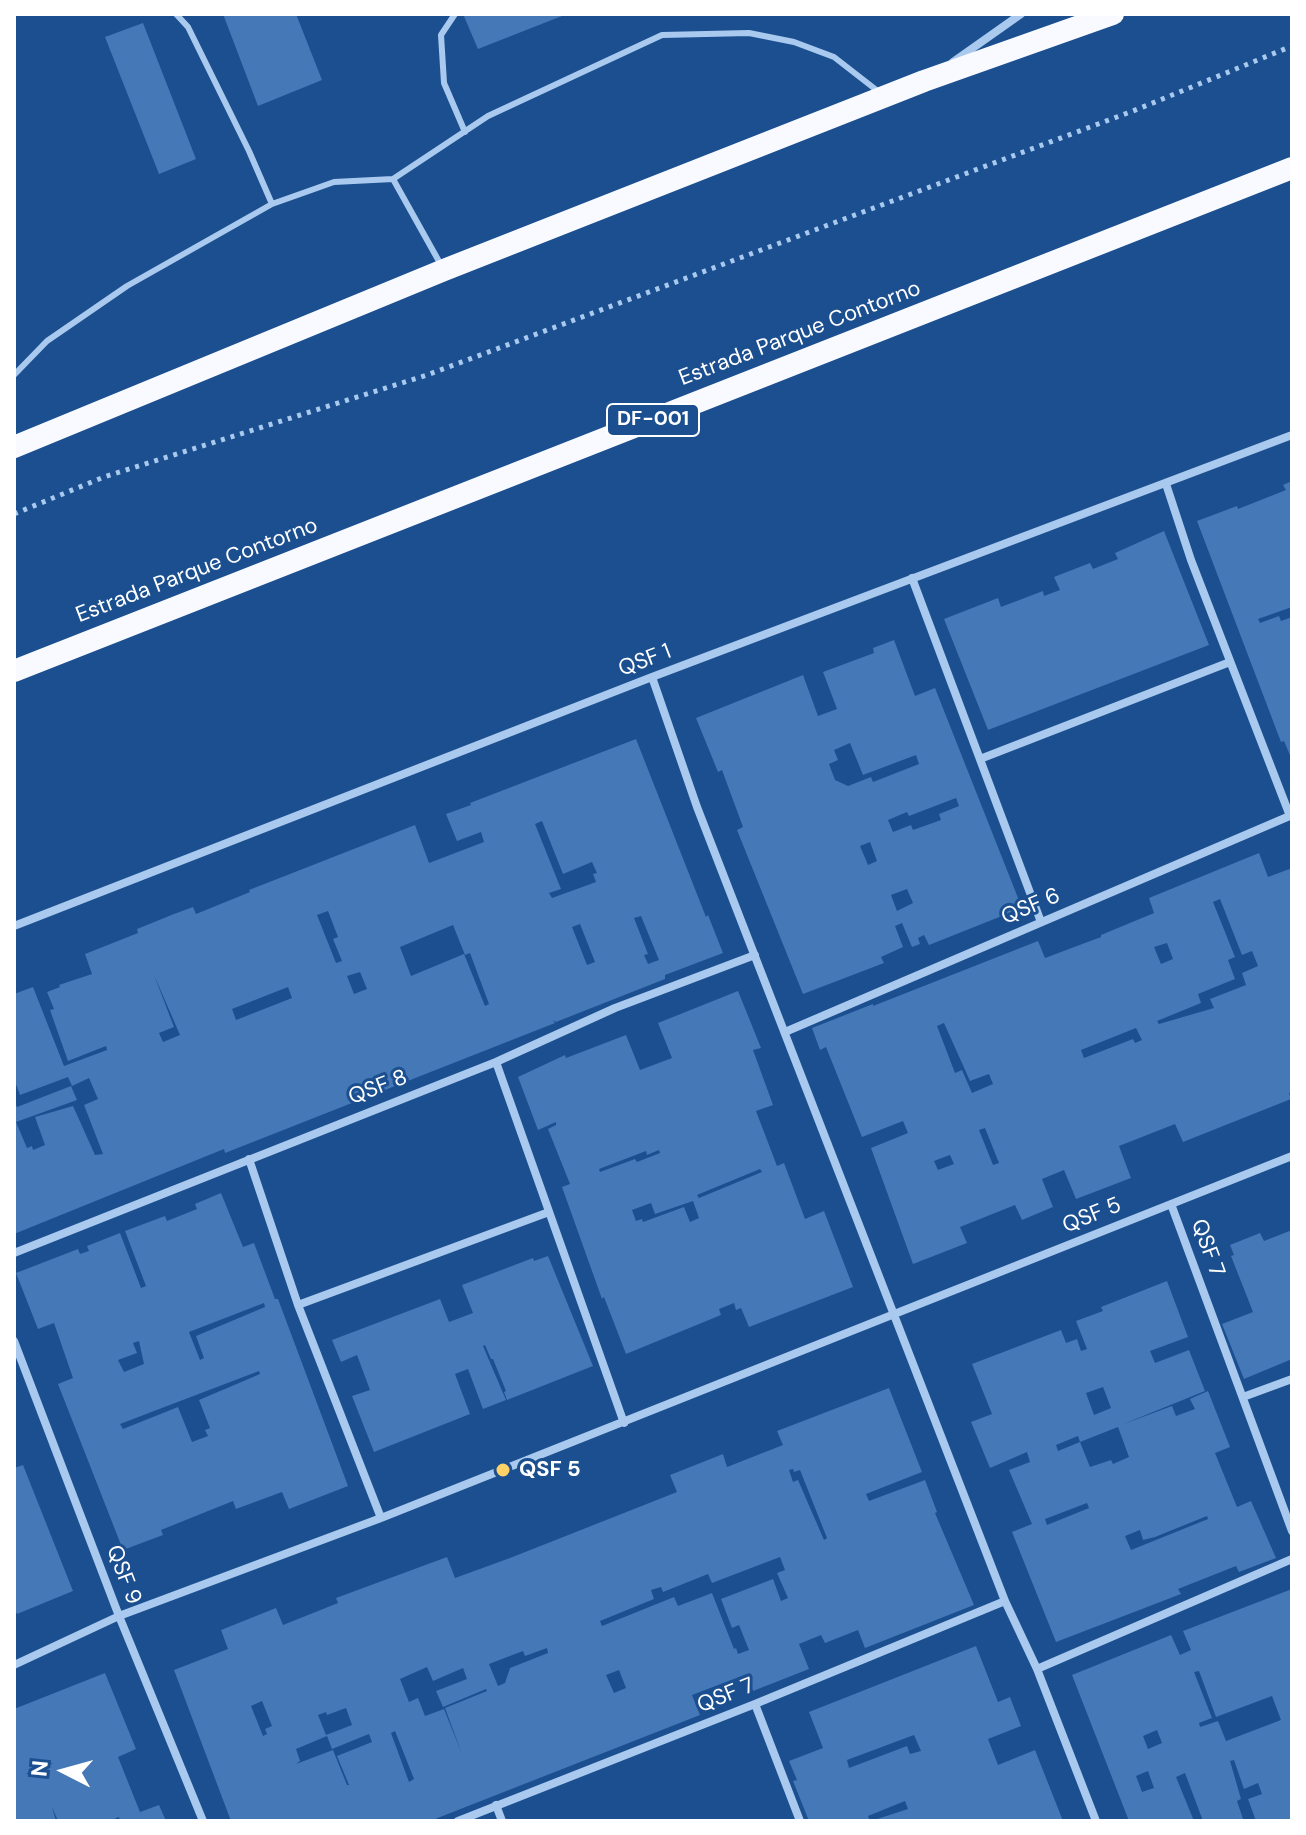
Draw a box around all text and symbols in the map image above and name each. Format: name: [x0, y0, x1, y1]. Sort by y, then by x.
street label: Estrada Parque Contorno: [675, 276, 925, 392]
road number: DF-001: [607, 404, 699, 436]
street label: Estrada Parque Contorno: [72, 513, 322, 629]
street label: QSF 1: [615, 639, 675, 683]
street label: QSF 6: [998, 883, 1064, 931]
street label: QSF 8: [345, 1065, 411, 1111]
street label: QSF 5: [1059, 1192, 1125, 1240]
street label: QSF 7: [1184, 1216, 1230, 1280]
place label: QSF 5: [519, 1457, 581, 1483]
marker: QSF 5: [494, 1461, 512, 1479]
street label: QSF 9: [100, 1542, 146, 1608]
street label: QSF 7: [694, 1673, 758, 1719]
north arrow: [24, 1731, 104, 1811]
text: N: [24, 1759, 55, 1778]

